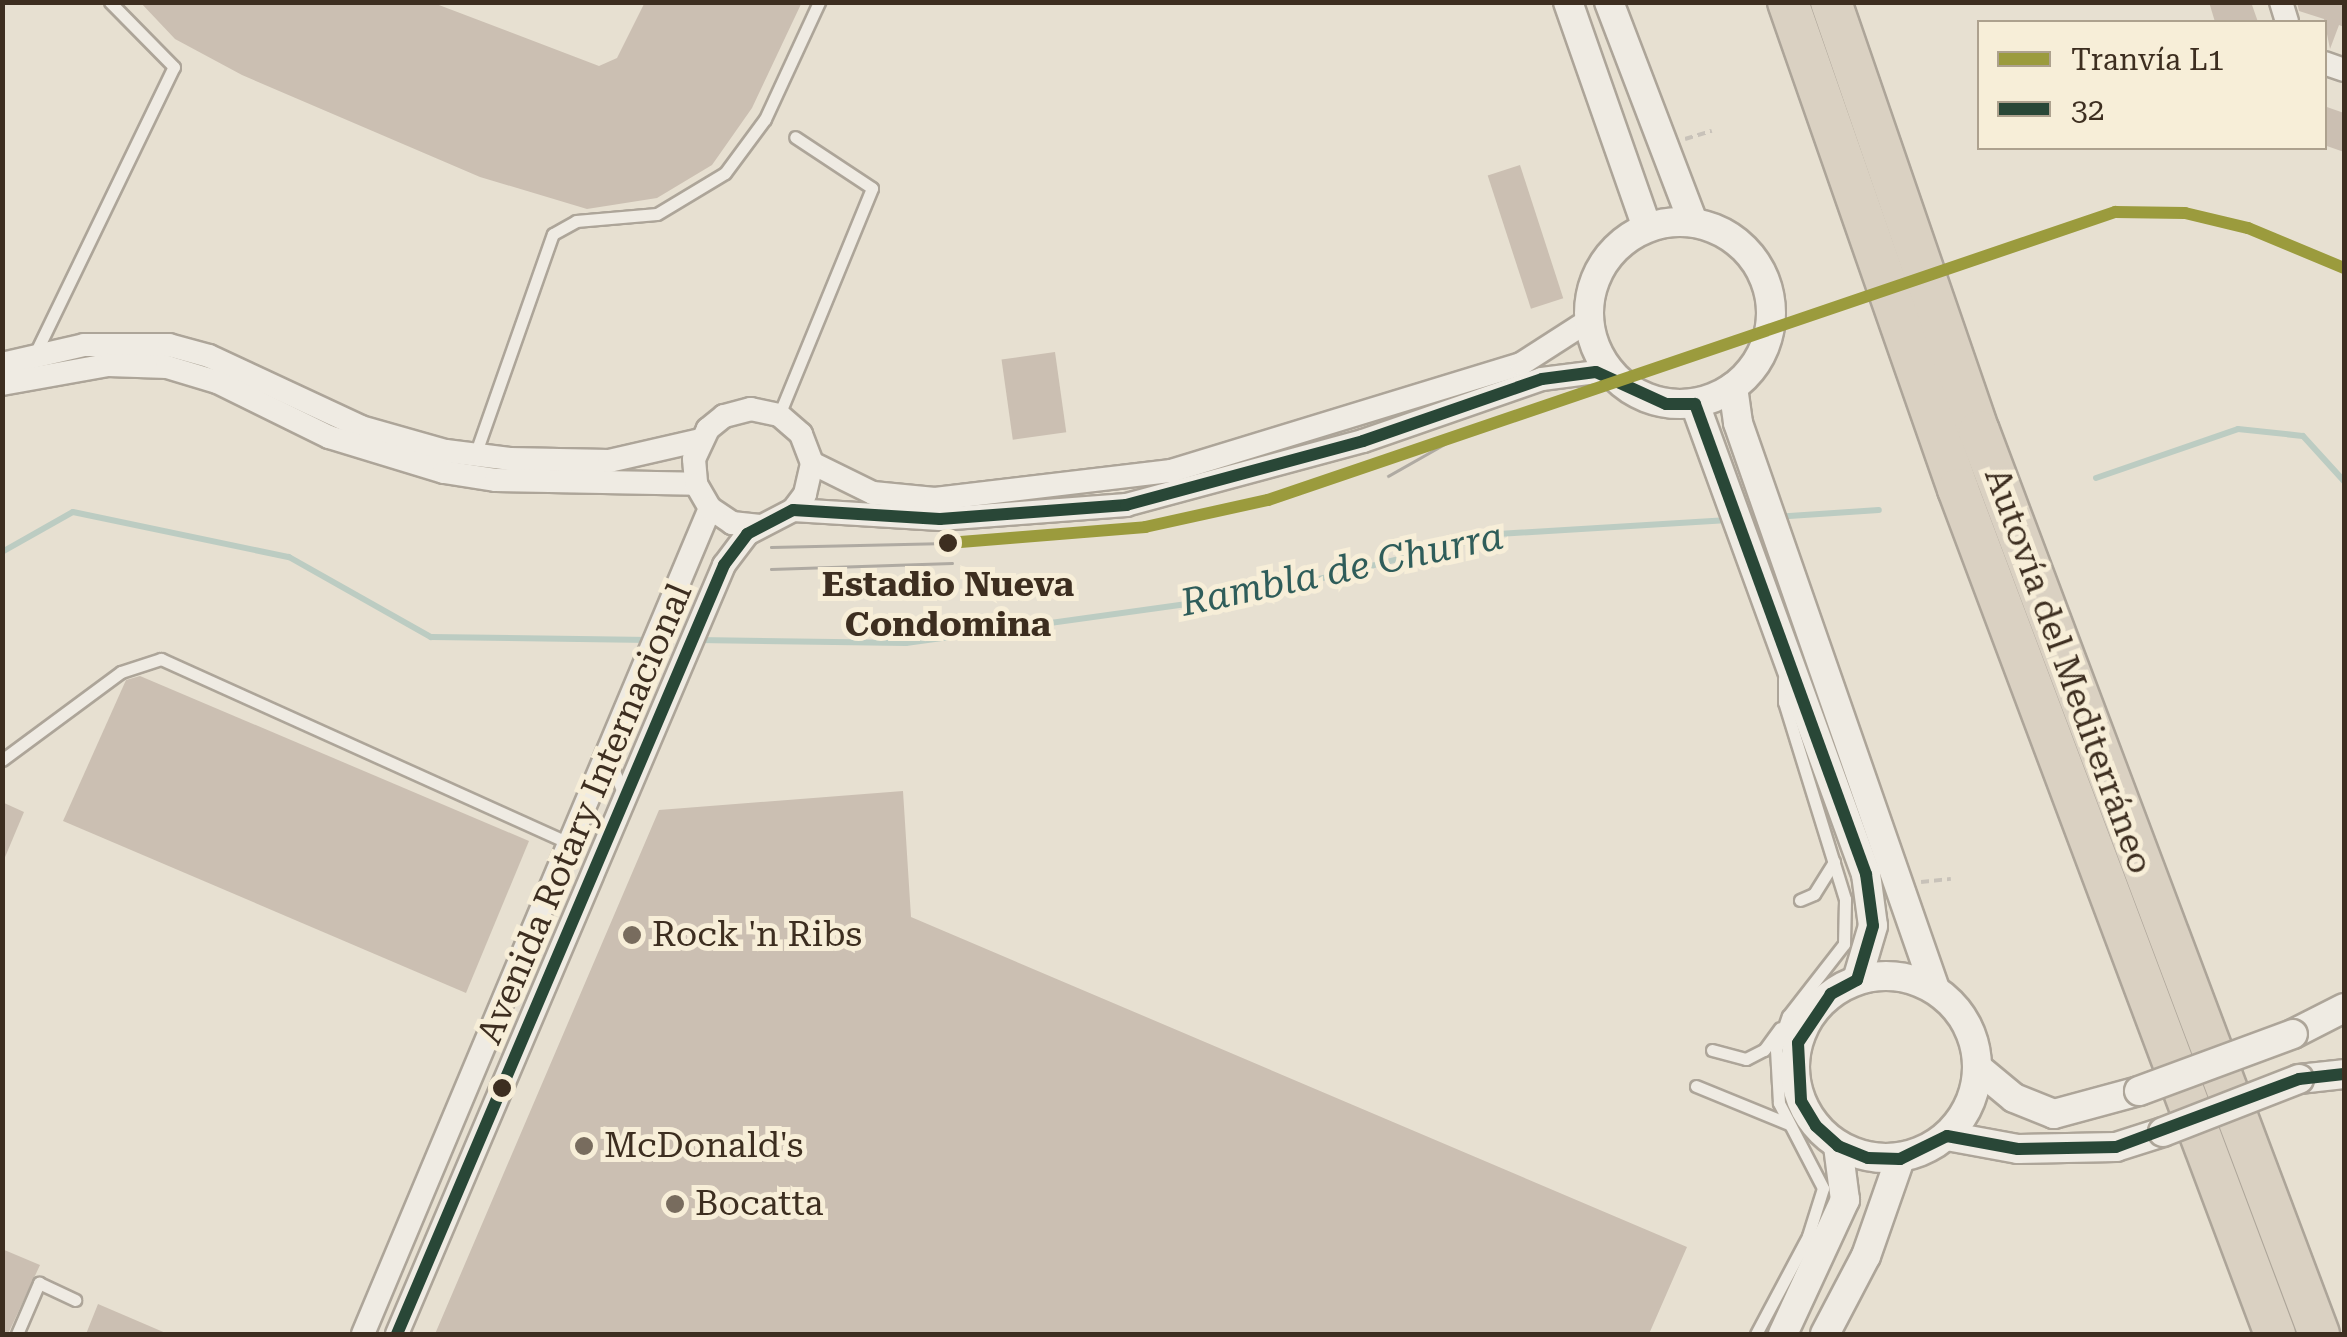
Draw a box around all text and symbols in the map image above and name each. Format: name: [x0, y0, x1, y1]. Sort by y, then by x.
legend: [1977, 20, 2327, 150]
text: Tranvía L1: [2071, 42, 2224, 77]
text: 32: [2071, 92, 2105, 127]
street label: Autovía del Mediterráneo: [1975, 463, 2161, 879]
water label: Rambla de Churra: [1177, 514, 1507, 626]
marker: Estadio Nueva Condomina: [932, 527, 964, 559]
place label: Estadio Nueva Condomina: [822, 564, 1074, 646]
street label: Avenida Rotary Internacional: [469, 578, 701, 1050]
place label: Rock 'n Ribs: [652, 914, 862, 956]
marker: Rock 'n Ribs: [621, 924, 643, 946]
unlabelled marker: [492, 1078, 512, 1098]
place label: McDonald's: [604, 1125, 803, 1167]
marker: McDonald's: [573, 1135, 595, 1157]
place label: Bocatta: [695, 1183, 824, 1225]
marker: Bocatta: [664, 1193, 686, 1215]

